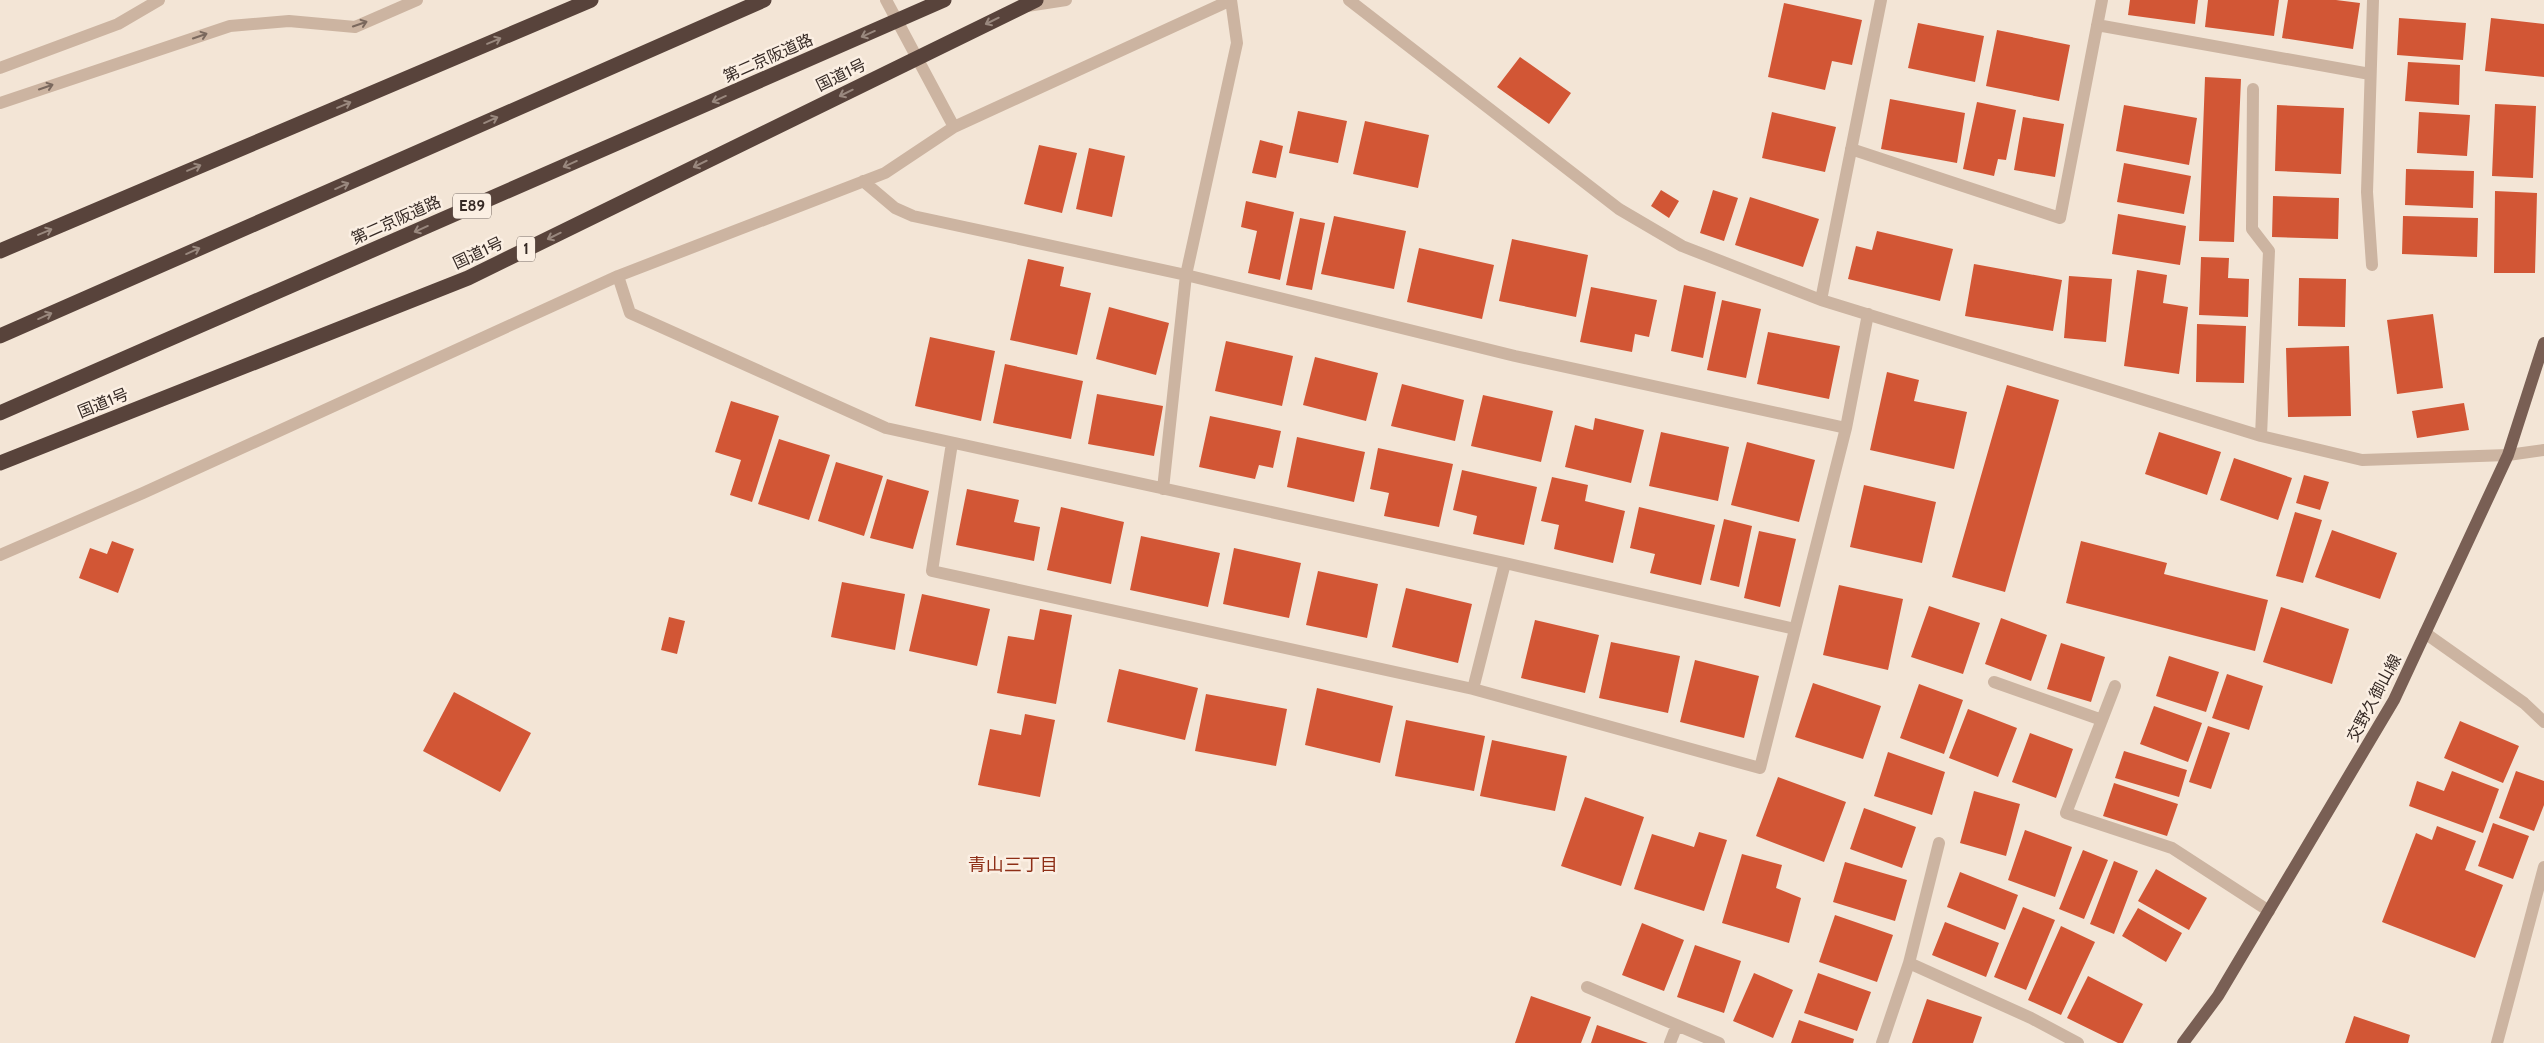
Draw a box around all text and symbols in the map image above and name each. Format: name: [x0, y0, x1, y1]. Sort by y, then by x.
one-way arrow: [984, 16, 999, 26]
one-way arrow: [352, 19, 367, 28]
one-way arrow: [861, 29, 876, 39]
one-way arrow: [192, 30, 208, 40]
street label: 第二京阪道路: [720, 30, 816, 86]
one-way arrow: [486, 36, 501, 46]
street label: 国道1号: [813, 55, 869, 95]
one-way arrow: [38, 82, 54, 92]
one-way arrow: [839, 89, 854, 98]
one-way arrow: [712, 94, 727, 104]
one-way arrow: [336, 99, 351, 109]
one-way arrow: [483, 115, 498, 125]
one-way arrow: [563, 159, 578, 169]
one-way arrow: [693, 160, 708, 169]
one-way arrow: [187, 163, 202, 172]
one-way arrow: [334, 180, 349, 190]
street label: 第二京阪道路: [348, 192, 444, 248]
road number: E89: [453, 194, 491, 218]
one-way arrow: [414, 224, 429, 234]
one-way arrow: [37, 226, 52, 236]
one-way arrow: [547, 232, 562, 241]
street label: 国道1号: [450, 233, 506, 273]
road number: 1: [517, 236, 535, 262]
one-way arrow: [185, 246, 200, 255]
one-way arrow: [37, 311, 52, 321]
street label: 国道1号: [75, 384, 131, 422]
street label: 交野久御山線: [2343, 651, 2405, 745]
district label: 青山三丁目: [968, 854, 1058, 876]

